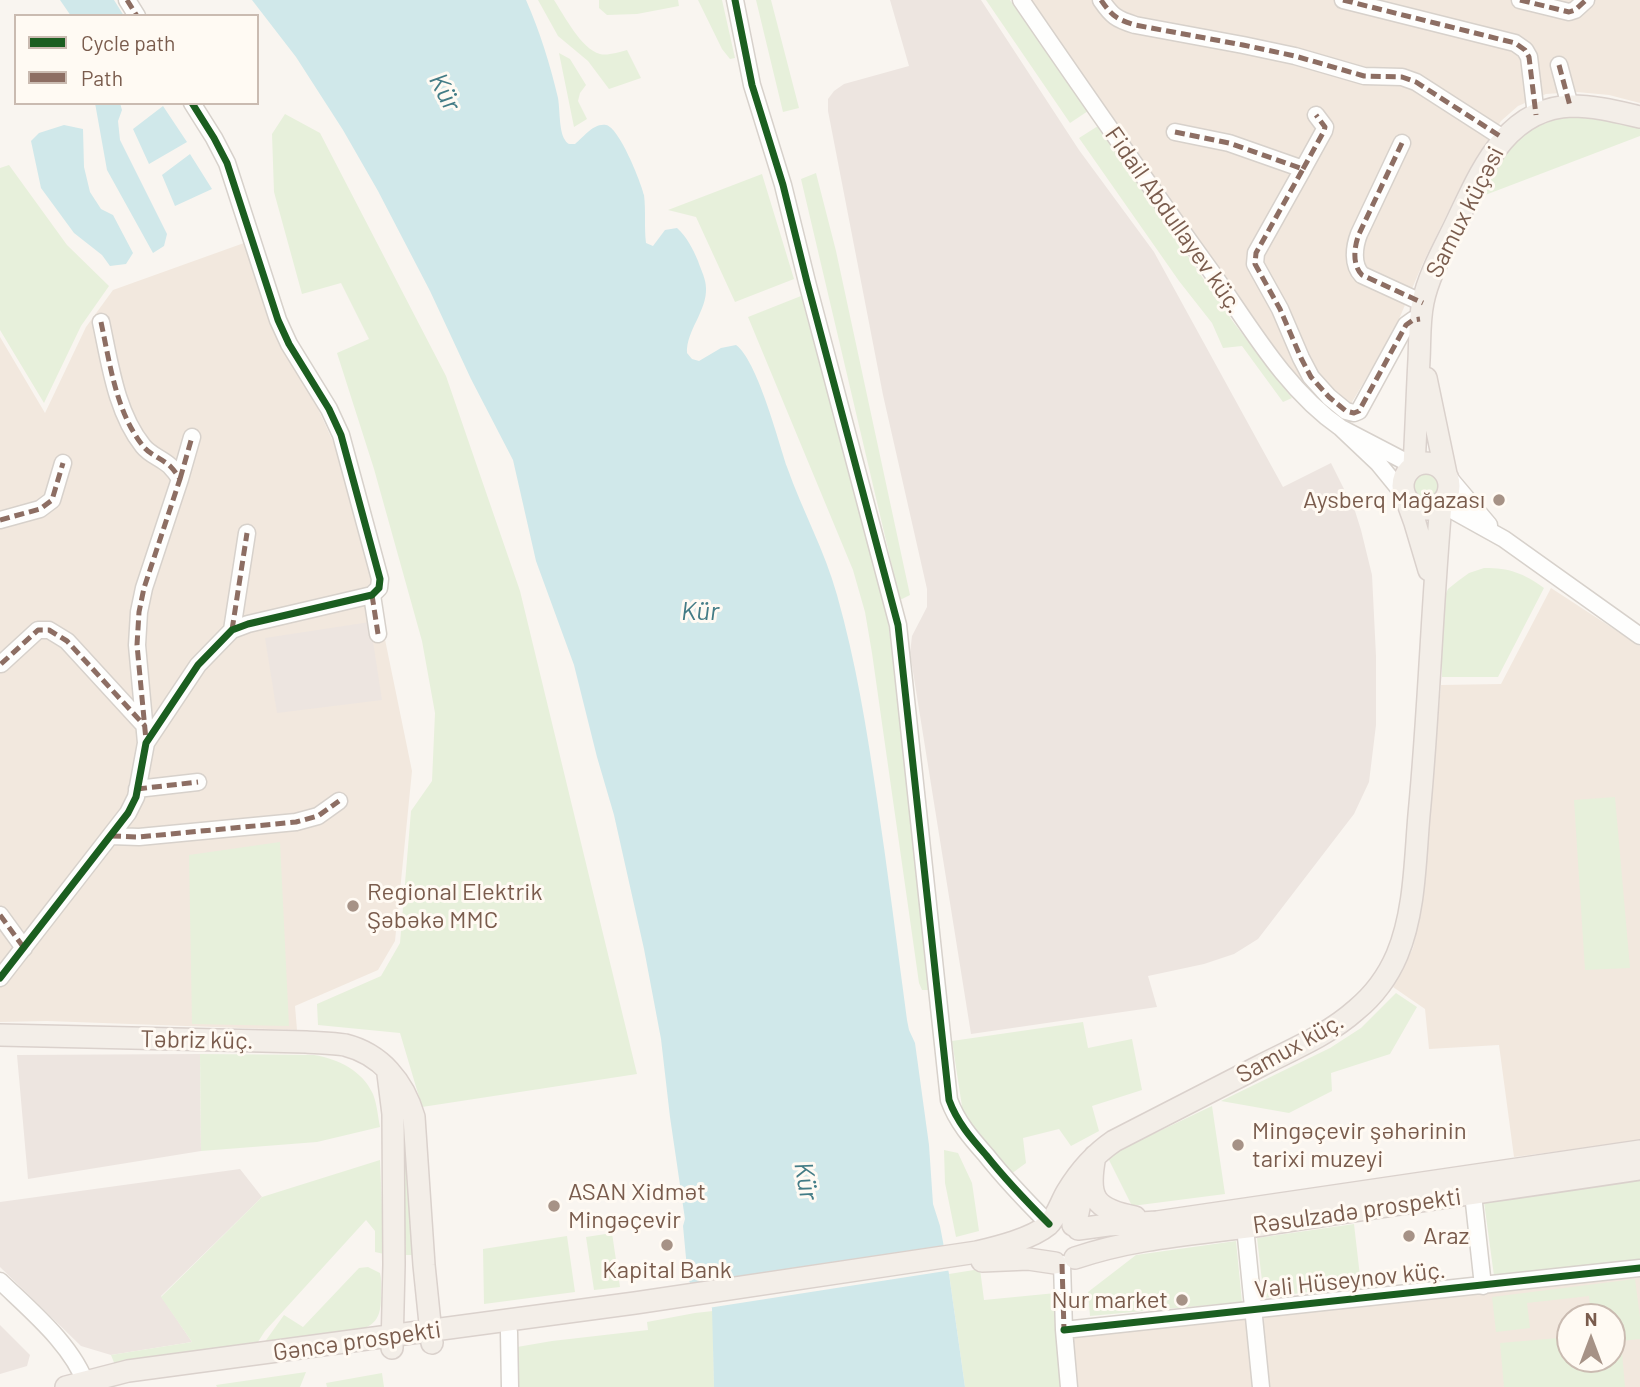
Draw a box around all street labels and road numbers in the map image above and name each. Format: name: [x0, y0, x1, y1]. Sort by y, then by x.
street label: Fidail Abdullayev küç.: [1099, 121, 1249, 319]
street label: Samux küçəsi: [1420, 142, 1510, 282]
street label: Samux küç.: [1231, 1007, 1349, 1089]
street label: Təbriz küç.: [140, 1025, 254, 1055]
street label: Rəsulzadə prospekti: [1251, 1182, 1463, 1240]
street label: Vəli Hüseynov küç.: [1253, 1256, 1447, 1304]
street label: Gəncə prospekti: [271, 1315, 443, 1367]

